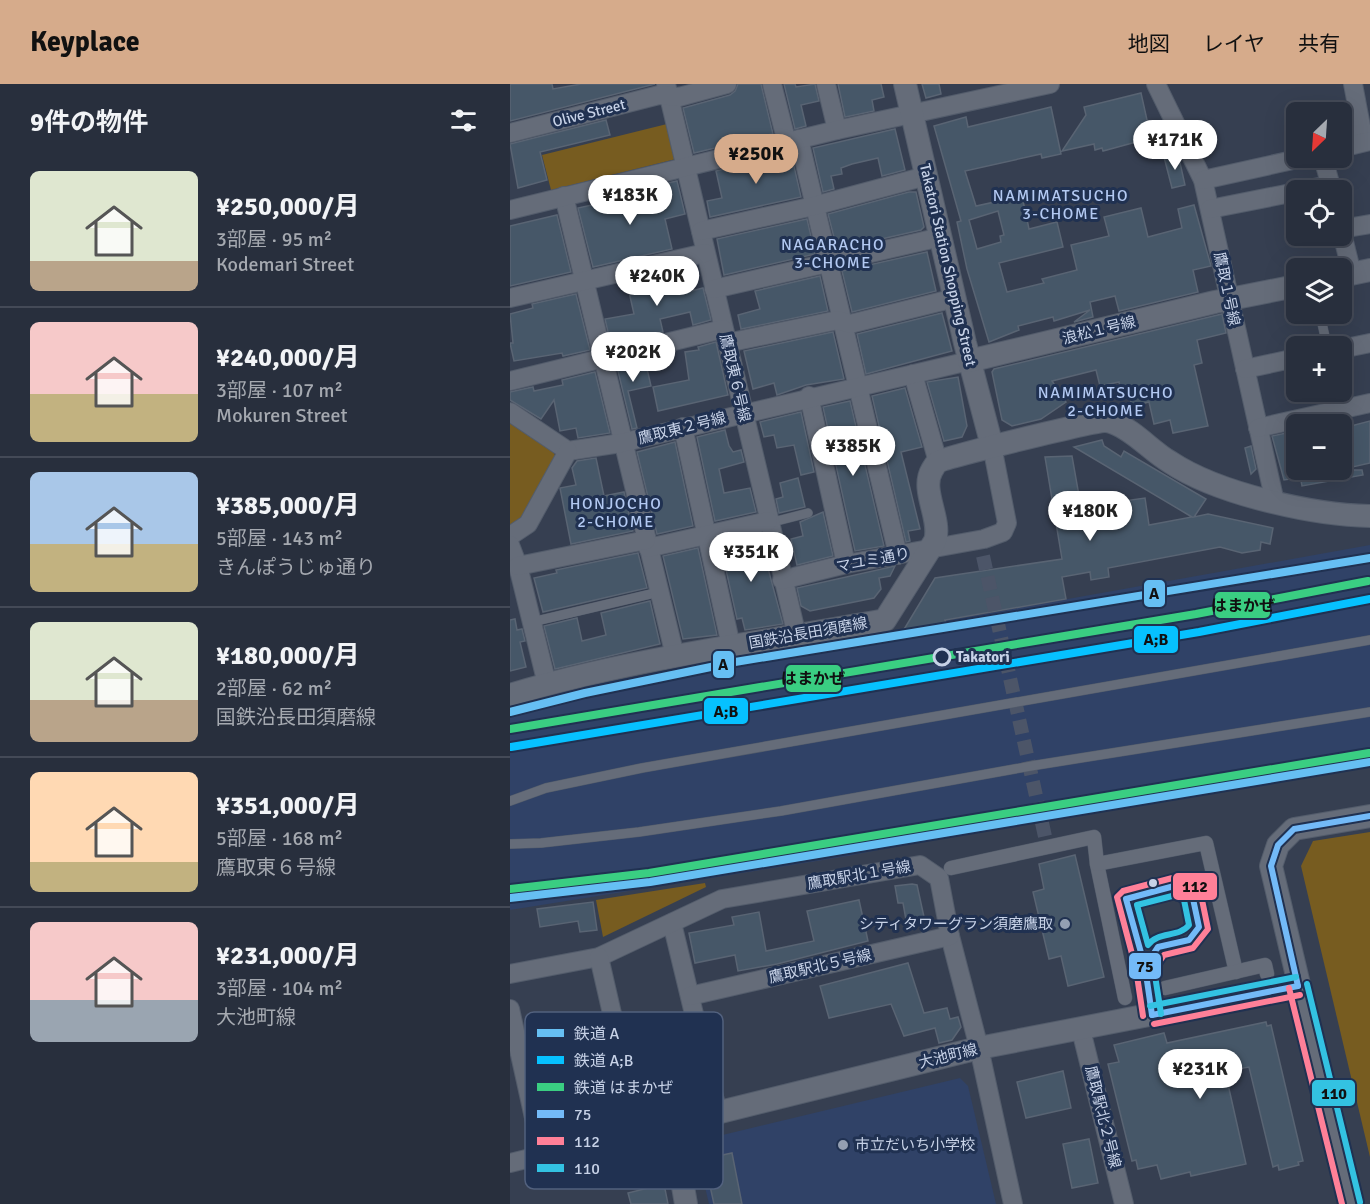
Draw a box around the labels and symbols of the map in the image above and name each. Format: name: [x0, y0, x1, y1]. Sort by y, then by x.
street label: Olive Street: [551, 95, 627, 131]
north arrow: [1286, 102, 1352, 168]
pin: ¥171K: [1133, 120, 1217, 171]
pin: ¥250K: [714, 134, 798, 185]
street label: Takatori Station Shopping Street: [916, 162, 980, 368]
pin: ¥183K: [588, 175, 672, 226]
district label: NAMIMATSUCHO 3-CHOME: [993, 186, 1129, 224]
district label: NAGARACHO 3-CHOME: [781, 235, 885, 273]
street label: 鷹取１号線: [1210, 250, 1244, 328]
pin: ¥240K: [615, 256, 699, 307]
street label: 浪松１号線: [1060, 312, 1138, 348]
pin: ¥202K: [591, 332, 675, 383]
street label: 鷹取東６号線: [716, 332, 754, 424]
district label: NAMIMATSUCHO 2-CHOME: [1038, 383, 1174, 421]
street label: 鷹取東２号線: [636, 408, 728, 448]
pin: ¥385K: [811, 426, 895, 477]
pin: ¥180K: [1048, 491, 1132, 542]
district label: HONJOCHO 2-CHOME: [570, 494, 662, 532]
pin: ¥351K: [709, 532, 793, 583]
street label: マユミ通り: [834, 544, 912, 576]
line badge: A: [1143, 579, 1166, 608]
text: A: [1149, 584, 1160, 604]
line badge: はまかぜ: [1214, 591, 1271, 619]
text: はまかぜ: [1211, 596, 1275, 616]
street label: 国鉄沿長田須磨線: [747, 614, 869, 652]
line badge: A;B: [1133, 625, 1179, 654]
text: A;B: [1144, 630, 1169, 650]
marker: Takatori: [933, 648, 951, 666]
place label: Takatori: [956, 648, 1010, 666]
line badge: A: [712, 650, 735, 679]
text: A: [718, 655, 729, 675]
line badge: はまかぜ: [785, 664, 842, 693]
text: はまかぜ: [781, 669, 845, 689]
line badge: A;B: [703, 697, 749, 725]
text: A;B: [714, 702, 739, 722]
street label: 鷹取駅北１号線: [806, 857, 912, 893]
line badge: 112: [1172, 872, 1218, 901]
unlabelled marker: [1147, 877, 1159, 889]
text: 112: [1182, 877, 1208, 897]
place label: シティタワーグラン須磨鷹取: [859, 915, 1053, 933]
marker: シティタワーグラン須磨鷹取: [1058, 917, 1072, 931]
street label: 鷹取駅北５号線: [767, 945, 873, 987]
line badge: 75: [1128, 952, 1162, 980]
text: 75: [1136, 957, 1154, 977]
legend: [525, 1012, 723, 1189]
text: 鉄道 A: [574, 1024, 620, 1044]
street label: 大池町線: [917, 1040, 979, 1072]
pin: ¥231K: [1158, 1049, 1242, 1100]
text: 鉄道 A;B: [574, 1051, 633, 1071]
street label: 鷹取駅北２号線: [1082, 1064, 1124, 1170]
text: 鉄道 はまかぜ: [574, 1078, 674, 1098]
line badge: 110: [1311, 1079, 1356, 1107]
text: 110: [1321, 1084, 1347, 1104]
text: 75: [574, 1105, 591, 1125]
text: 112: [574, 1132, 600, 1152]
place label: 市立だいち小学校: [855, 1136, 975, 1154]
marker: 市立だいち小学校: [836, 1138, 850, 1152]
text: 110: [574, 1159, 600, 1179]

